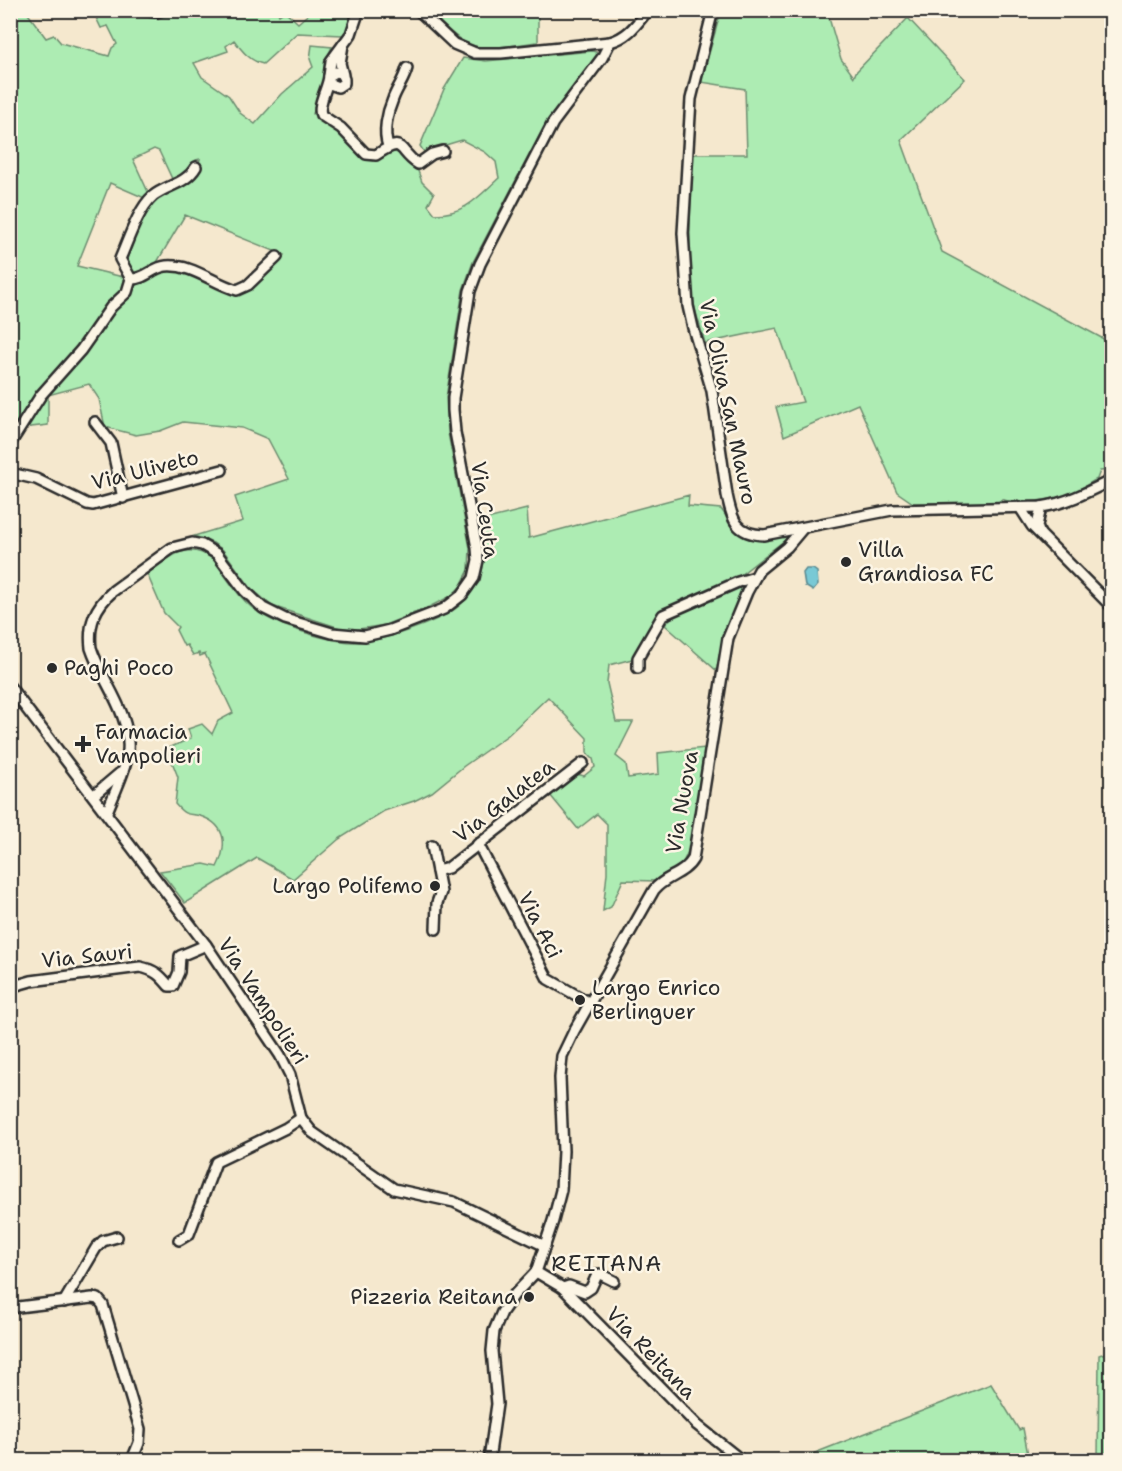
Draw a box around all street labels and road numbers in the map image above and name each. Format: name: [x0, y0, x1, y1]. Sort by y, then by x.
street label: Via Oliva San Mauro: [693, 297, 763, 507]
street label: Via Uliveto: [88, 443, 202, 497]
street label: Via Ceuta: [464, 460, 506, 560]
street label: Via Nuova: [659, 748, 705, 856]
street label: Via Galatea: [448, 753, 560, 849]
street label: Via Aci: [511, 887, 569, 963]
street label: Via Vampolieri: [211, 932, 315, 1070]
street label: Via Sauri: [40, 937, 134, 975]
street label: Via Reitana: [600, 1301, 702, 1405]

